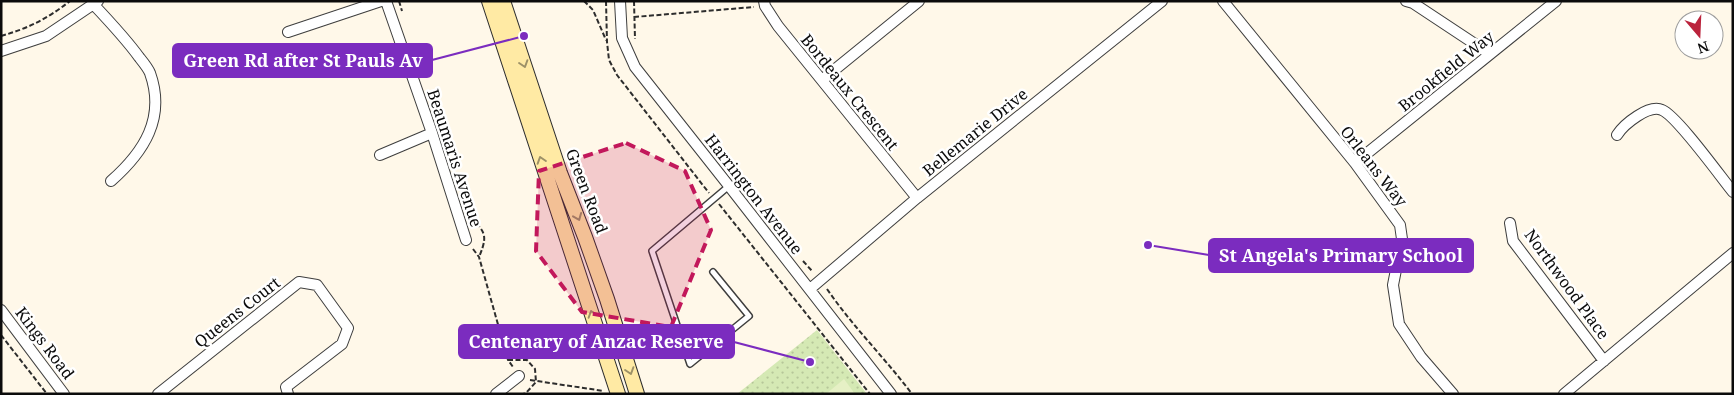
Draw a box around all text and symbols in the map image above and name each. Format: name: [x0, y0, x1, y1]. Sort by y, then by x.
north arrow: [1674, 10, 1724, 60]
street label: Brookfield Way: [1393, 25, 1499, 116]
street label: Bordeaux Crescent: [796, 29, 904, 155]
text: N: [1695, 37, 1712, 59]
callout: Green Rd after St Pauls Av: [173, 44, 432, 77]
text: Green Rd after St Pauls Av: [183, 48, 423, 72]
one-way arrow: [518, 59, 528, 68]
street label: Bellemarie Drive: [918, 83, 1032, 181]
street label: Beaumaris Avenue: [422, 86, 488, 230]
street label: Orleans Way: [1335, 121, 1413, 212]
street label: Harrington Avenue: [700, 129, 808, 259]
street label: Green Road: [561, 145, 613, 237]
one-way arrow: [537, 156, 547, 165]
one-way arrow: [572, 213, 582, 221]
street label: Northwood Place: [1520, 225, 1614, 343]
callout: St Angela's Primary School: [1209, 239, 1473, 272]
text: St Angela's Primary School: [1219, 243, 1464, 267]
street label: Queens Court: [190, 271, 285, 352]
street label: Kings Road: [11, 302, 80, 384]
one-way arrow: [588, 311, 598, 319]
callout: Centenary of Anzac Reserve: [459, 325, 734, 358]
text: Centenary of Anzac Reserve: [468, 329, 724, 353]
one-way arrow: [624, 367, 634, 375]

